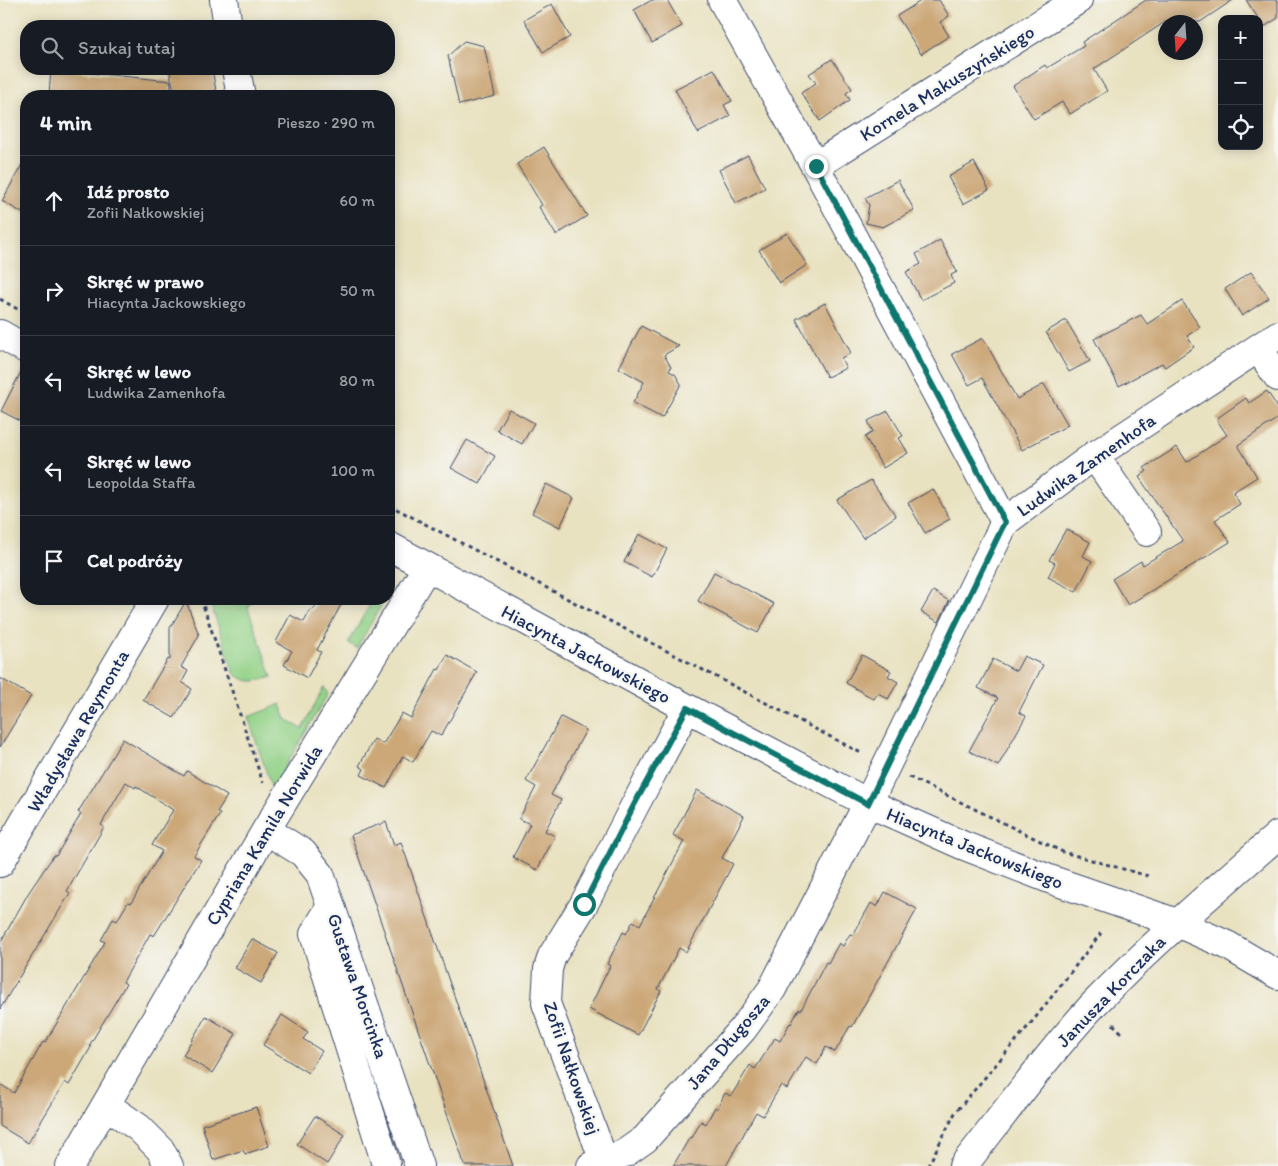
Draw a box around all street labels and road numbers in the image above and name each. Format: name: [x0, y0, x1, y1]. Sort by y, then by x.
street label: Kornela Makuszyńskiego: [855, 20, 1039, 146]
street label: Ludwika Zamenhofa: [1012, 408, 1160, 522]
street label: Hiacynta Jackowskiego: [497, 600, 675, 708]
street label: Władysława Reymonta: [22, 645, 134, 816]
street label: Cypriana Kamila Norwida: [201, 740, 327, 930]
street label: Hiacynta Jackowskiego: [883, 802, 1067, 894]
street label: Gustawa Morcinka: [322, 910, 394, 1062]
street label: Janusza Korczaka: [1052, 930, 1170, 1052]
street label: Jana Długosza: [682, 990, 774, 1094]
street label: Zofii Nałkowskiej: [538, 998, 606, 1138]

